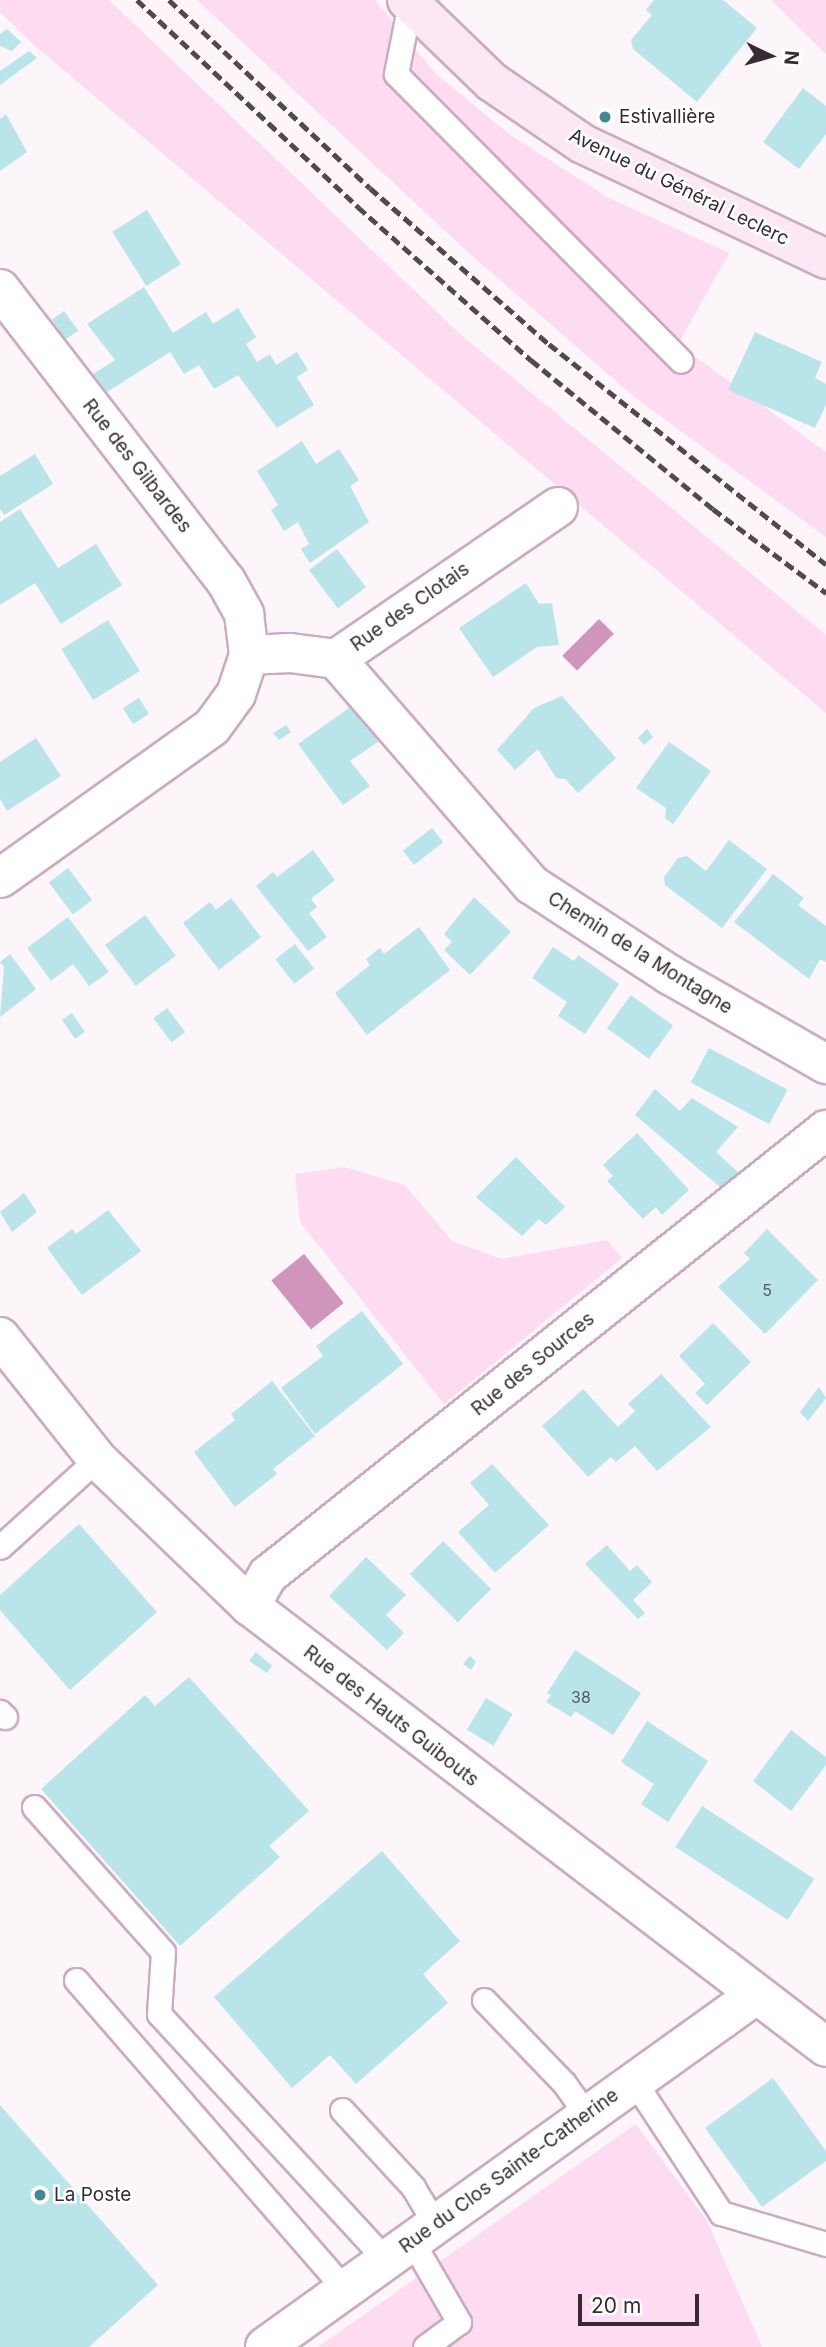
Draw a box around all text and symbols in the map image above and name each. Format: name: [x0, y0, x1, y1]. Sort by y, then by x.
north arrow: [735, 21, 805, 91]
text: N: [779, 50, 804, 66]
place label: Estivallière: [619, 106, 715, 128]
marker: Estivallière: [597, 109, 613, 125]
street label: Avenue du Général Leclerc: [565, 124, 793, 250]
street label: Rue des Gilbardes: [78, 395, 196, 537]
street label: Rue des Clotais: [346, 558, 474, 656]
street label: Chemin de la Montagne: [543, 887, 737, 1019]
house number: 5: [762, 1280, 772, 1300]
street label: Rue des Sources: [467, 1307, 599, 1421]
street label: Rue des Hauts Guibouts: [299, 1641, 483, 1791]
house number: 38: [571, 1687, 591, 1707]
street label: Rue du Clos Sainte-Catherine: [395, 2084, 623, 2258]
place label: La Poste: [54, 2184, 131, 2206]
marker: La Poste: [32, 2187, 48, 2203]
scale bar: [581, 2280, 702, 2324]
text: 20 m: [591, 2293, 641, 2318]

